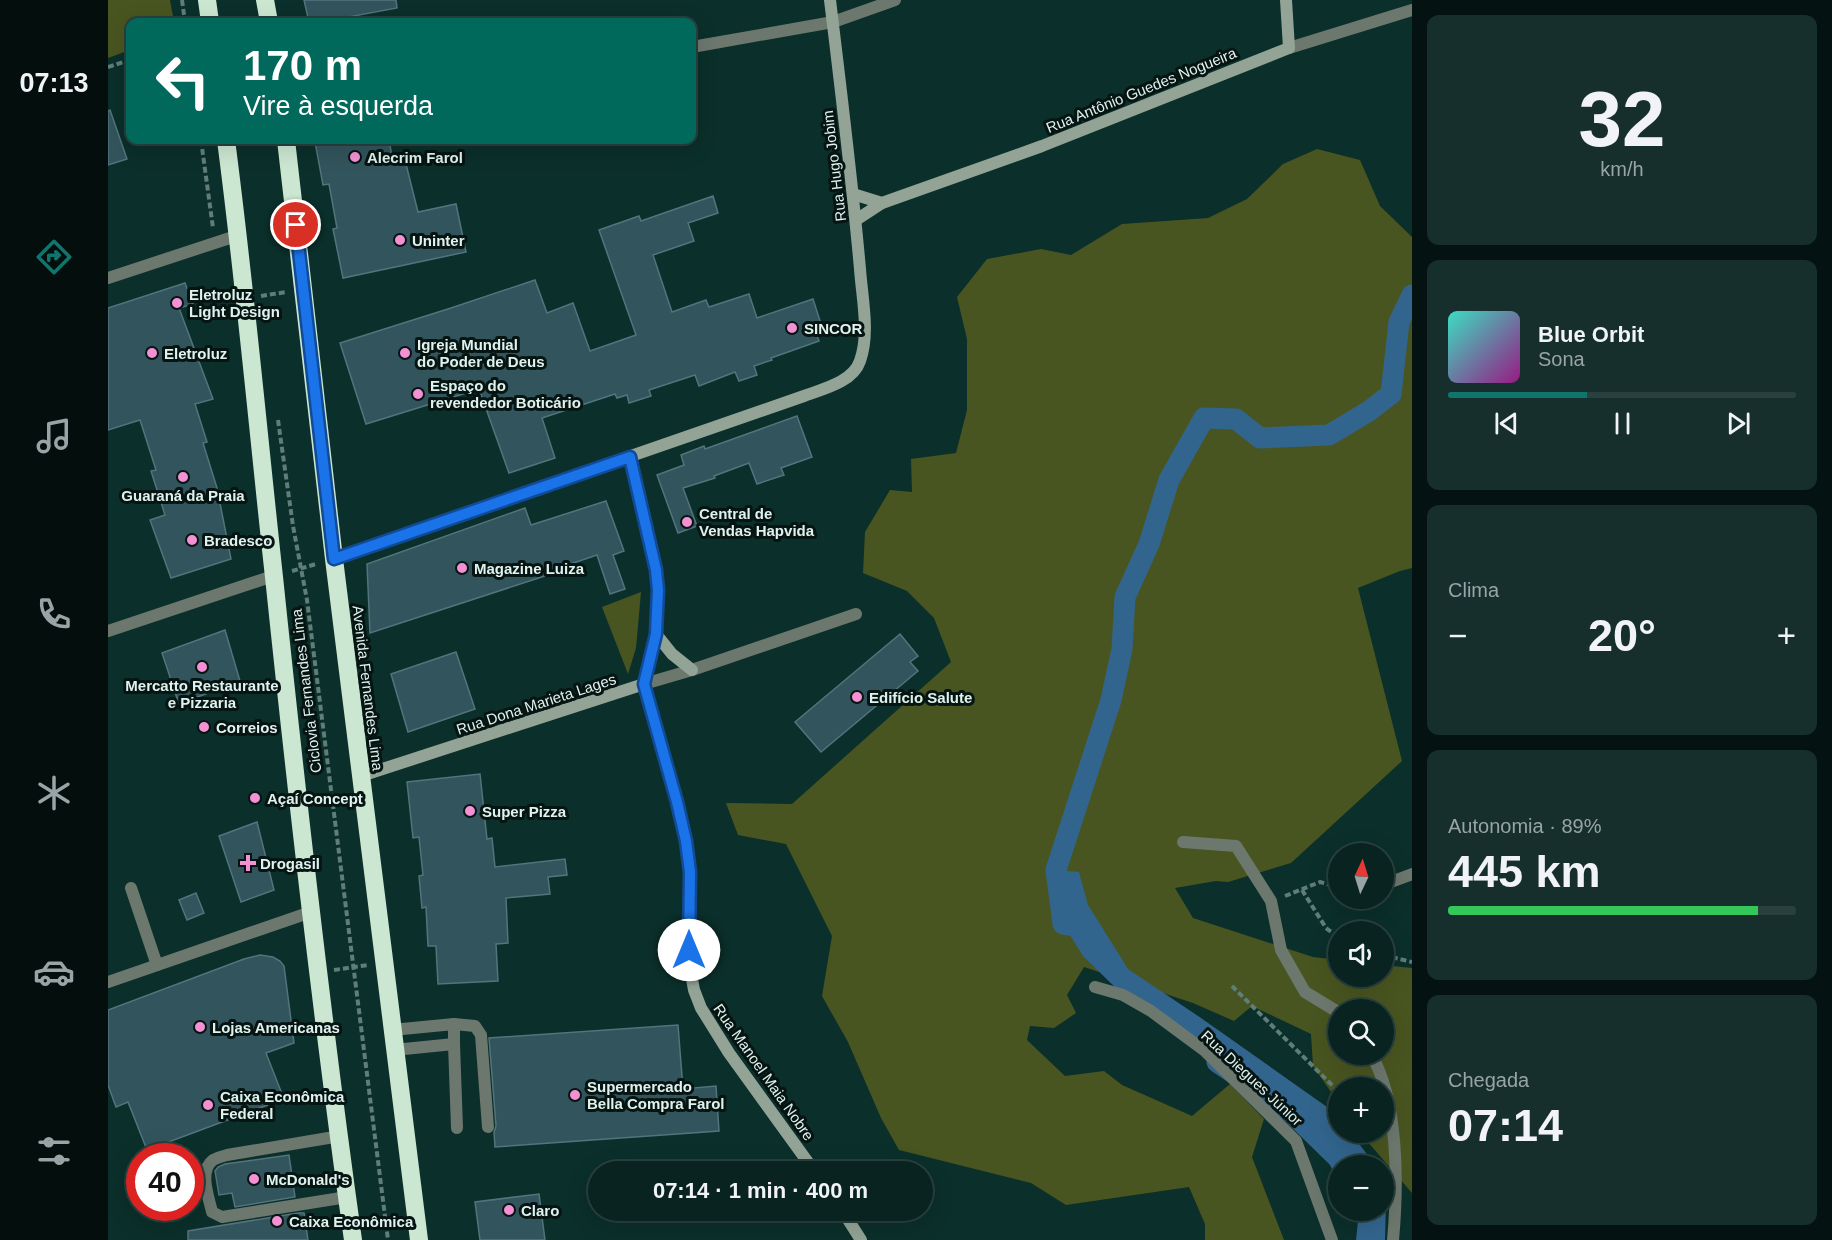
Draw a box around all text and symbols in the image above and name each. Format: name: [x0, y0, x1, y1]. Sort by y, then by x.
icon: left: [144, 42, 222, 120]
text: 170 m: [243, 42, 362, 89]
street label: Rua Antônio Guedes Nogueira: [1043, 44, 1239, 136]
text: 07:13: [19, 68, 89, 98]
text: 32: [1579, 75, 1665, 163]
text: Vire à esquerda: [243, 91, 433, 121]
street label: Rua Hugo Jobim: [819, 110, 849, 222]
place label: Alecrim Farol: [367, 149, 463, 166]
marker: Alecrim Farol: [348, 150, 362, 164]
text: km/h: [1600, 158, 1644, 180]
pin: [270, 199, 321, 250]
icon: arrive: [279, 208, 312, 241]
place label: Uninter: [412, 232, 465, 249]
marker: Uninter: [393, 233, 407, 247]
icon: directions: [33, 236, 75, 278]
place label: Eletroluz Light Design: [189, 286, 280, 320]
marker: Eletroluz Light Design: [170, 296, 184, 310]
place label: SINCOR: [804, 320, 863, 337]
marker: SINCOR: [785, 321, 799, 335]
text: Blue Orbit: [1538, 322, 1644, 347]
place label: Igreja Mundial do Poder de Deus: [417, 336, 545, 370]
place label: Eletroluz: [164, 345, 227, 362]
marker: Eletroluz: [145, 346, 159, 360]
marker: Igreja Mundial do Poder de Deus: [398, 346, 412, 360]
text: Sona: [1538, 348, 1585, 370]
place label: Espaço do revendedor Boticário: [430, 377, 581, 411]
marker: Espaço do revendedor Boticário: [411, 387, 425, 401]
icon: previous: [1490, 407, 1523, 440]
icon: pause: [1606, 407, 1639, 440]
icon: next: [1722, 407, 1755, 440]
icon: music: [33, 415, 75, 457]
marker: Guaraná da Praia: [176, 470, 190, 484]
place label: Guaraná da Praia: [121, 487, 245, 504]
place label: Central de Vendas Hapvida: [699, 505, 815, 539]
marker: Central de Vendas Hapvida: [680, 515, 694, 529]
place label: Bradesco: [204, 532, 272, 549]
marker: Bradesco: [185, 533, 199, 547]
place label: Magazine Luiza: [474, 560, 585, 577]
marker: Magazine Luiza: [455, 561, 469, 575]
text: Clima: [1448, 579, 1499, 601]
icon: phone: [33, 593, 75, 635]
street label: Avenida Fernandes Lima: [349, 604, 387, 772]
street label: Ciclovia Fernandes Lima: [287, 607, 324, 774]
text: 20°: [1588, 610, 1656, 661]
text: −: [1448, 617, 1467, 654]
text: +: [1777, 617, 1796, 654]
marker: Mercatto Restaurante e Pizzaria: [195, 660, 209, 674]
street label: Rua Dona Marieta Lages: [454, 670, 618, 738]
place label: Mercatto Restaurante e Pizzaria: [125, 677, 279, 711]
place label: Edifício Salute: [869, 689, 972, 706]
marker: Edifício Salute: [850, 690, 864, 704]
place label: Correios: [216, 719, 278, 736]
marker: Correios: [197, 720, 211, 734]
icon: climate: [33, 772, 75, 814]
place label: Açaí Concept: [267, 790, 363, 807]
marker: Açaí Concept: [248, 791, 262, 805]
place label: Super Pizza: [482, 803, 567, 820]
marker: Super Pizza: [463, 804, 477, 818]
text: Autonomia · 89%: [1448, 815, 1601, 837]
north arrow: [1328, 843, 1394, 909]
map controls: [1328, 843, 1394, 1221]
text: 445 km: [1448, 846, 1601, 897]
place label: Drogasil: [260, 855, 320, 872]
marker: Drogasil: [241, 856, 255, 870]
position arrow: [657, 918, 721, 982]
button: sound: [1328, 921, 1394, 987]
icon: car: [33, 951, 75, 993]
button: search: [1328, 999, 1394, 1065]
street label: Rua Manoel Maia Nobre: [710, 1001, 818, 1143]
place label: Lojas Americanas: [212, 1019, 340, 1036]
marker: Lojas Americanas: [193, 1020, 207, 1034]
street label: Rua Diegues Júnior: [1198, 1027, 1306, 1129]
text: Chegada: [1448, 1069, 1529, 1091]
button: +: [1328, 1077, 1394, 1143]
place label: Supermercado Bella Compra Farol: [587, 1078, 725, 1112]
place label: Caixa Econômica Federal: [220, 1088, 345, 1122]
marker: Supermercado Bella Compra Farol: [568, 1088, 582, 1102]
marker: Caixa Econômica Federal: [201, 1098, 215, 1112]
text: 07:14: [1448, 1100, 1563, 1151]
icon: filters: [33, 1130, 75, 1172]
speed limit sign: 40: [126, 1143, 204, 1221]
button: −: [1328, 1155, 1394, 1221]
place label: McDonald's: [266, 1171, 350, 1188]
marker: McDonald's: [247, 1172, 261, 1186]
text: 07:14 · 1 min · 400 m: [653, 1178, 868, 1203]
place label: Claro: [521, 1202, 559, 1219]
marker: Claro: [502, 1203, 516, 1217]
place label: Caixa Econômica: [289, 1213, 414, 1230]
marker: Caixa Econômica: [270, 1214, 284, 1228]

